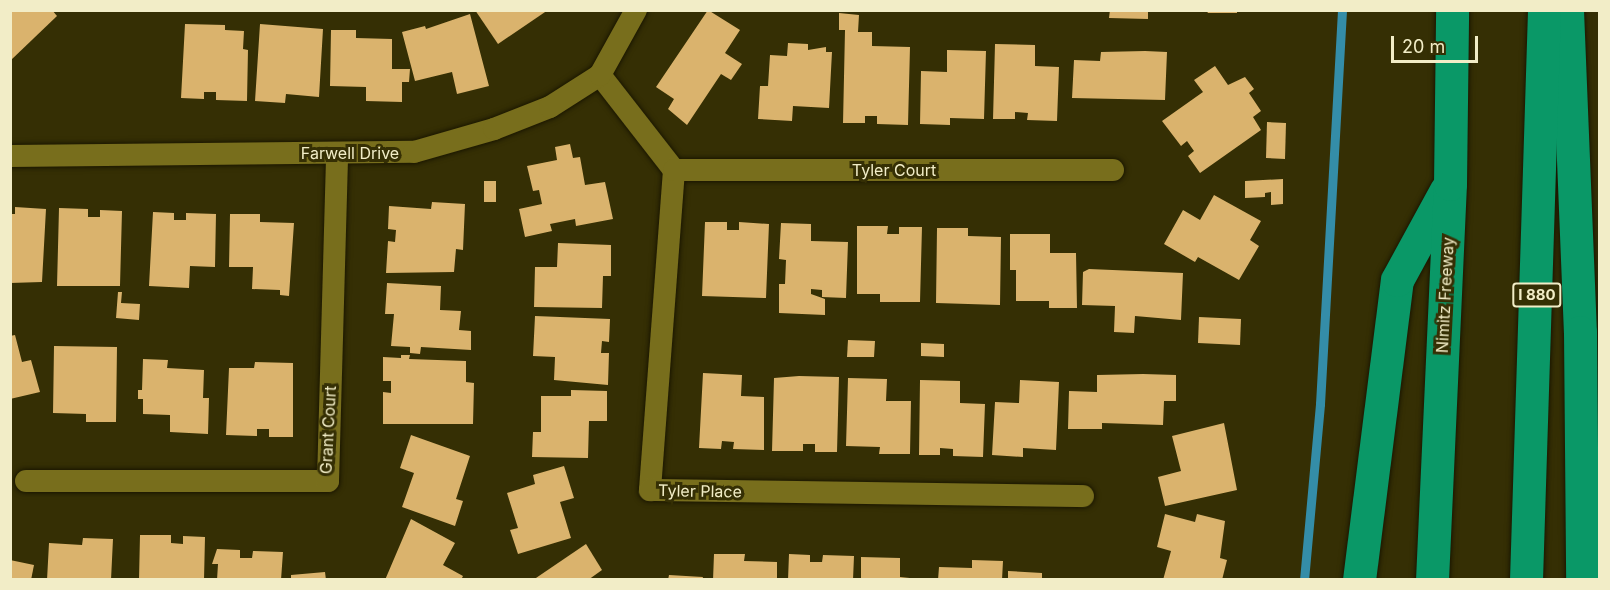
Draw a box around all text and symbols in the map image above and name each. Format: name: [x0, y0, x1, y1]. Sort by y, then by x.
scale bar: [1394, 24, 1481, 62]
text: 20 m: [1402, 36, 1445, 57]
street label: Farwell Drive: [301, 143, 399, 163]
street label: Tyler Court: [852, 160, 936, 180]
street label: Nimitz Freeway: [1432, 236, 1458, 354]
road number: I 880: [1512, 283, 1562, 307]
street label: Grant Court: [316, 385, 340, 475]
street label: Tyler Place: [658, 481, 742, 501]

